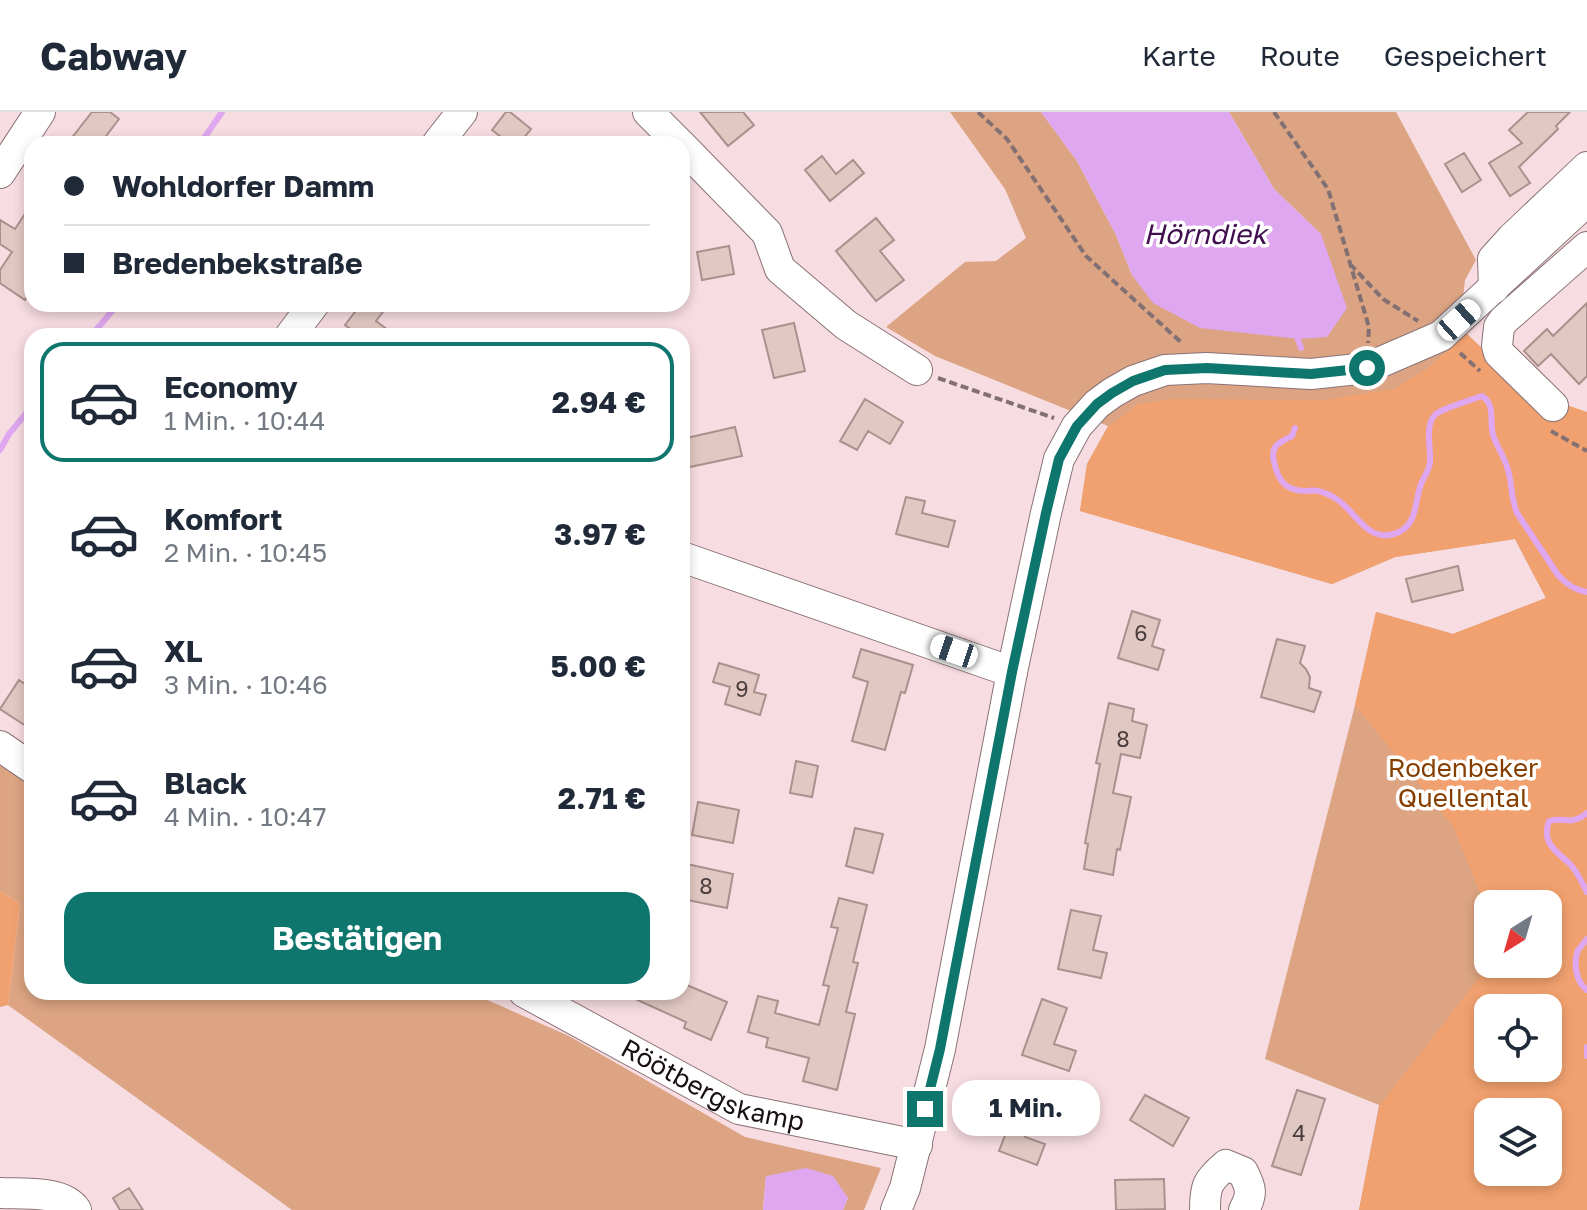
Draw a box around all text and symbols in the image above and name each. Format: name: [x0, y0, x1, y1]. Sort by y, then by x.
text: Cabway: [40, 33, 187, 78]
text: Karte: [1142, 39, 1216, 72]
text: Route: [1260, 39, 1340, 72]
text: Gespeichert: [1384, 39, 1547, 72]
text: Wohldorfer Damm: [112, 168, 374, 204]
water label: Hörndiek: [1143, 217, 1270, 250]
text: Bredenbekstraße: [112, 245, 363, 281]
car: [1433, 295, 1485, 345]
route start: [1349, 350, 1385, 386]
icon: car: [68, 366, 140, 438]
text: Economy: [164, 369, 298, 405]
text: 2.94 €: [552, 384, 646, 420]
text: 1 Min. · 10:44: [164, 405, 325, 436]
icon: car: [68, 498, 140, 570]
text: Komfort: [164, 501, 283, 537]
text: 3.97 €: [554, 516, 646, 552]
text: 2 Min. · 10:45: [164, 537, 327, 568]
house number: 6: [1134, 619, 1148, 646]
icon: car: [68, 630, 140, 702]
car: [927, 632, 981, 670]
text: XL: [164, 633, 203, 669]
text: 5.00 €: [550, 648, 646, 684]
text: 3 Min. · 10:46: [164, 669, 328, 700]
house number: 9: [735, 675, 749, 702]
house number: 8: [1116, 725, 1130, 752]
park label: Rodenbeker Quellental: [1388, 752, 1538, 813]
icon: car: [68, 762, 140, 834]
text: Black: [164, 765, 247, 801]
text: 2.71 €: [558, 780, 646, 816]
text: 4 Min. · 10:47: [164, 801, 326, 832]
house number: 8: [699, 872, 713, 899]
north arrow: [1474, 890, 1562, 978]
map controls: [1474, 890, 1562, 1186]
button: Bestätigen: [64, 892, 650, 984]
button: locate: [1474, 994, 1562, 1082]
street label: Röötbergskamp: [616, 1032, 807, 1137]
callout: 1 Min.: [953, 1081, 1101, 1137]
route end: [907, 1091, 943, 1127]
text: 1 Min.: [989, 1092, 1063, 1123]
button: layers: [1474, 1098, 1562, 1186]
house number: 4: [1292, 1119, 1306, 1146]

